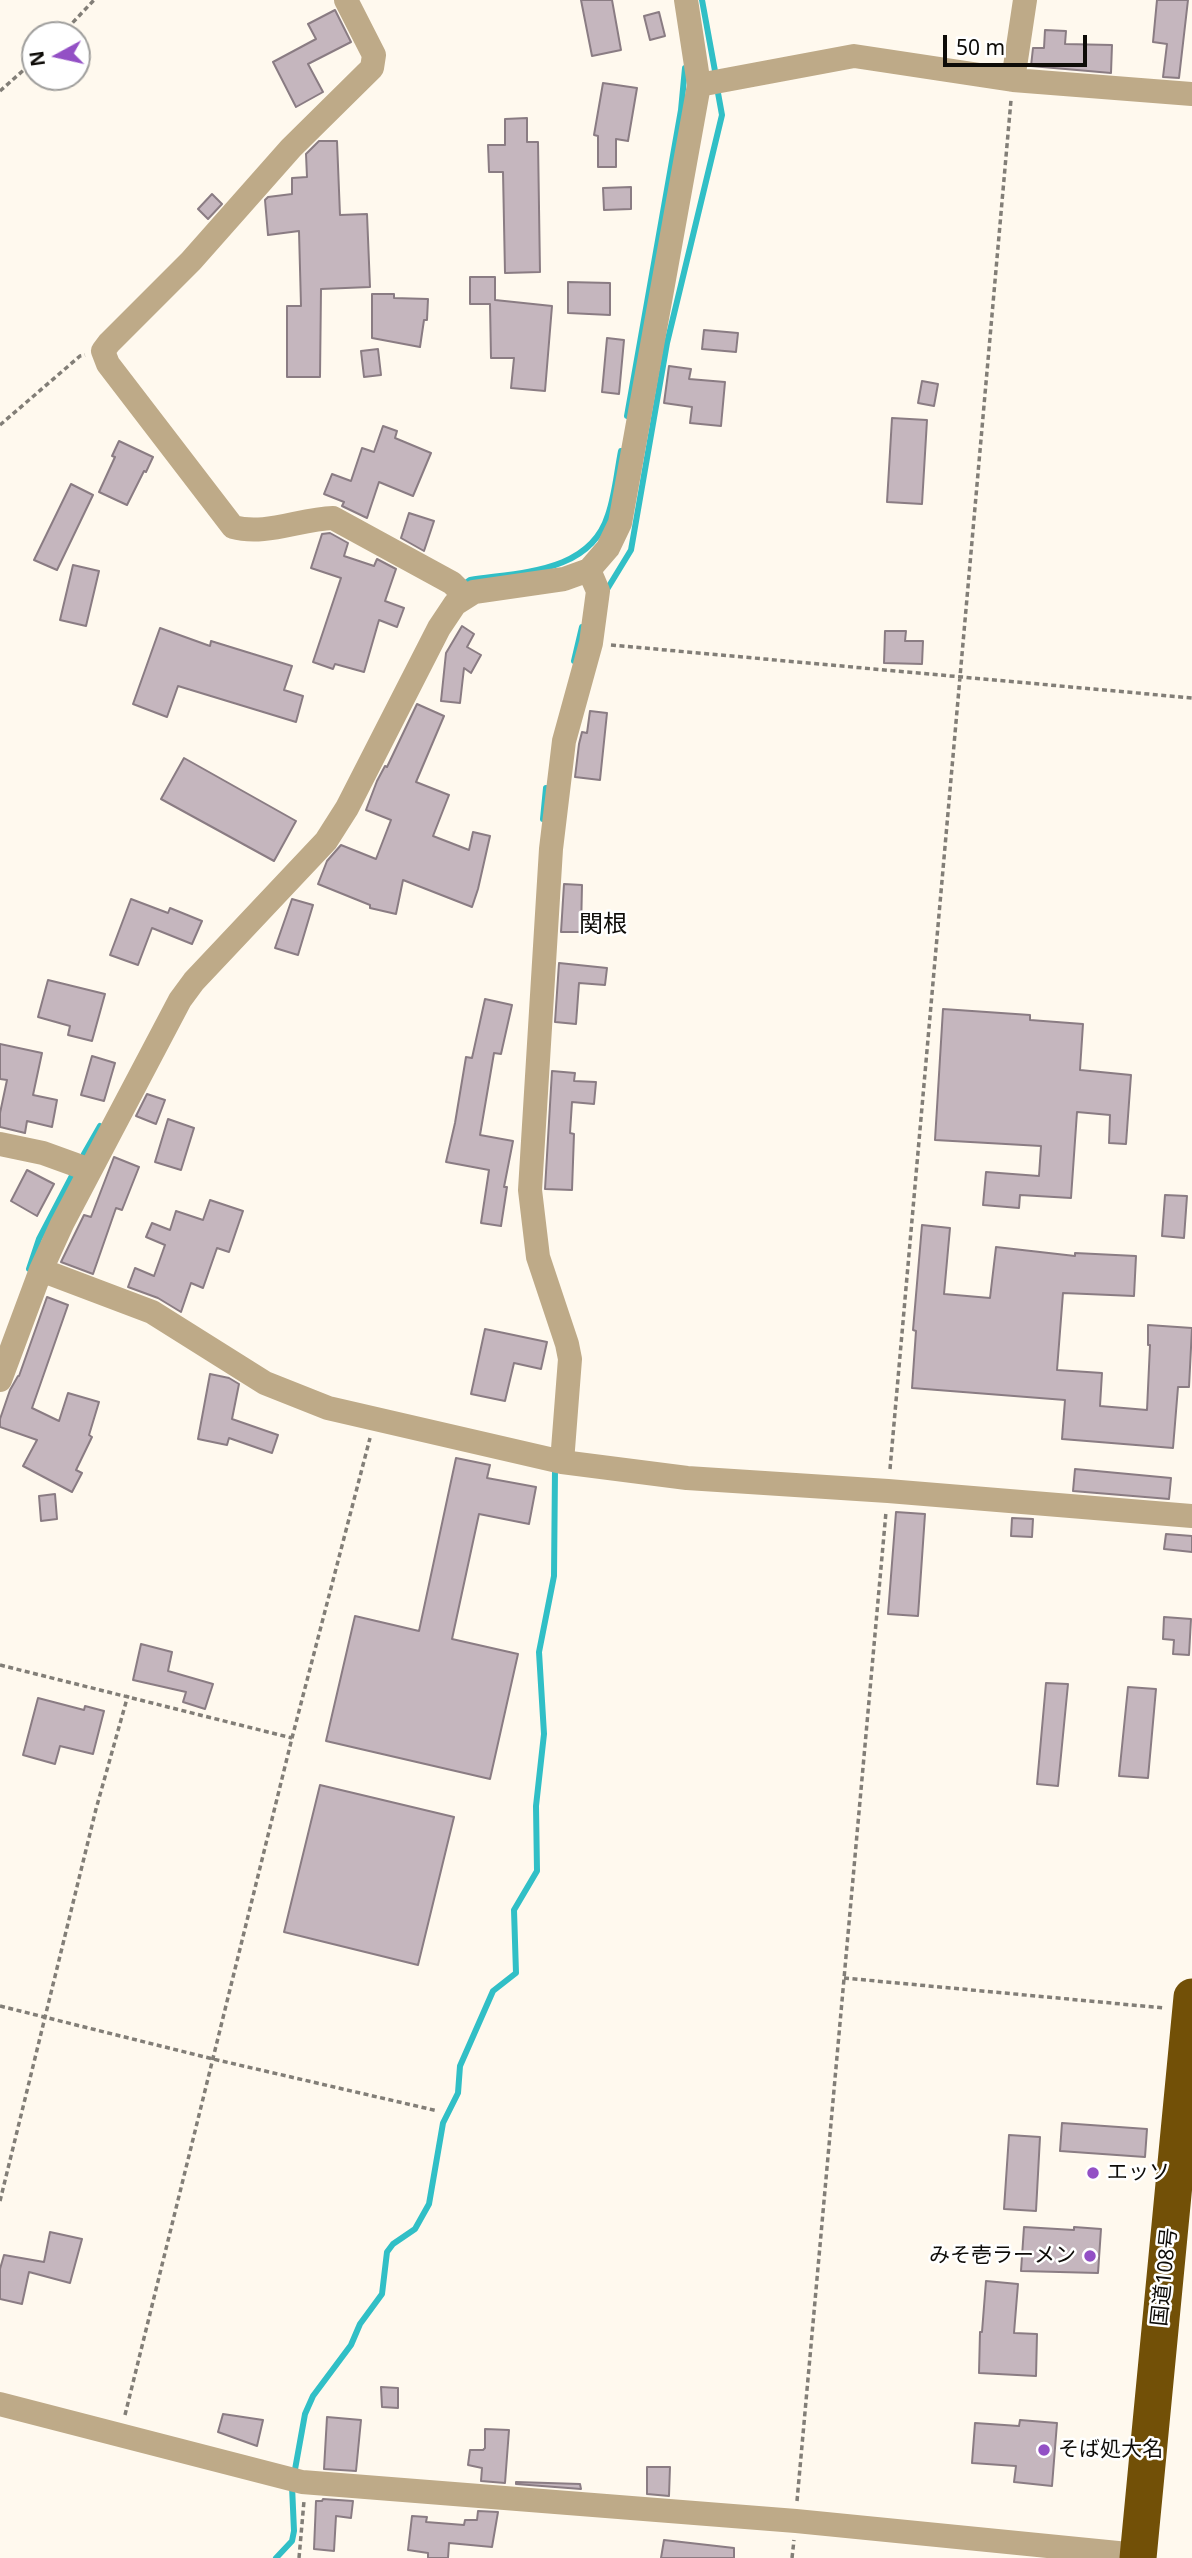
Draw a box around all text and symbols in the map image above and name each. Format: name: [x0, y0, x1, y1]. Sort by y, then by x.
north arrow: [21, 21, 91, 91]
scale bar: [947, 21, 1090, 65]
text: 50 m: [956, 33, 1005, 61]
text: N: [23, 49, 51, 68]
district label: 関根: [579, 911, 627, 939]
place label: エッソ: [1107, 2160, 1170, 2186]
marker: エッソ: [1085, 2165, 1101, 2181]
street label: 国道108号: [1147, 2226, 1183, 2328]
place label: みそ壱ラーメン: [929, 2243, 1076, 2269]
marker: みそ壱ラーメン: [1082, 2248, 1098, 2264]
place label: そば処大名: [1058, 2437, 1163, 2463]
marker: そば処大名: [1036, 2442, 1052, 2458]

